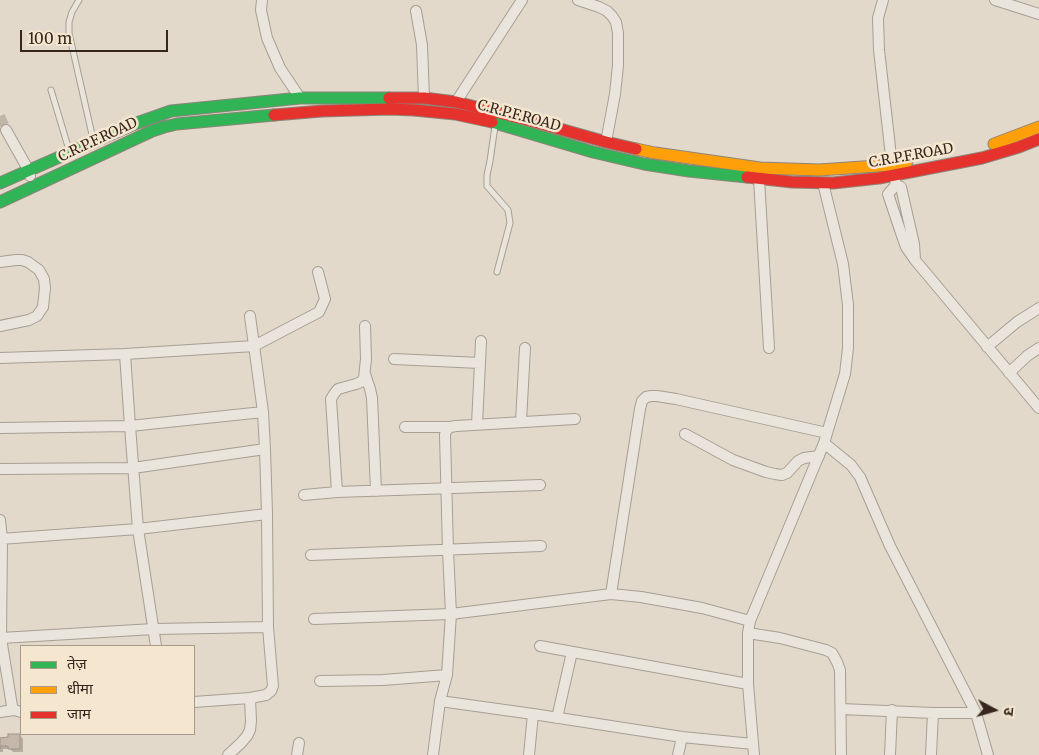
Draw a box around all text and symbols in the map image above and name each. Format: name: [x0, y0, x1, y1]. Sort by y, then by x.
scale bar: [22, 20, 170, 52]
text: 100 m: [28, 29, 72, 48]
street label: C.R.P.F.ROAD: [476, 97, 562, 135]
street label: C.R.P.F.ROAD: [56, 114, 140, 166]
street label: C.R.P.F.ROAD: [867, 140, 955, 172]
legend: [20, 645, 195, 735]
text: तेज़: [67, 654, 87, 673]
text: धीमा: [67, 679, 93, 698]
north arrow: [969, 685, 1019, 735]
text: जाम: [67, 704, 91, 723]
text: उ: [1000, 707, 1018, 717]

